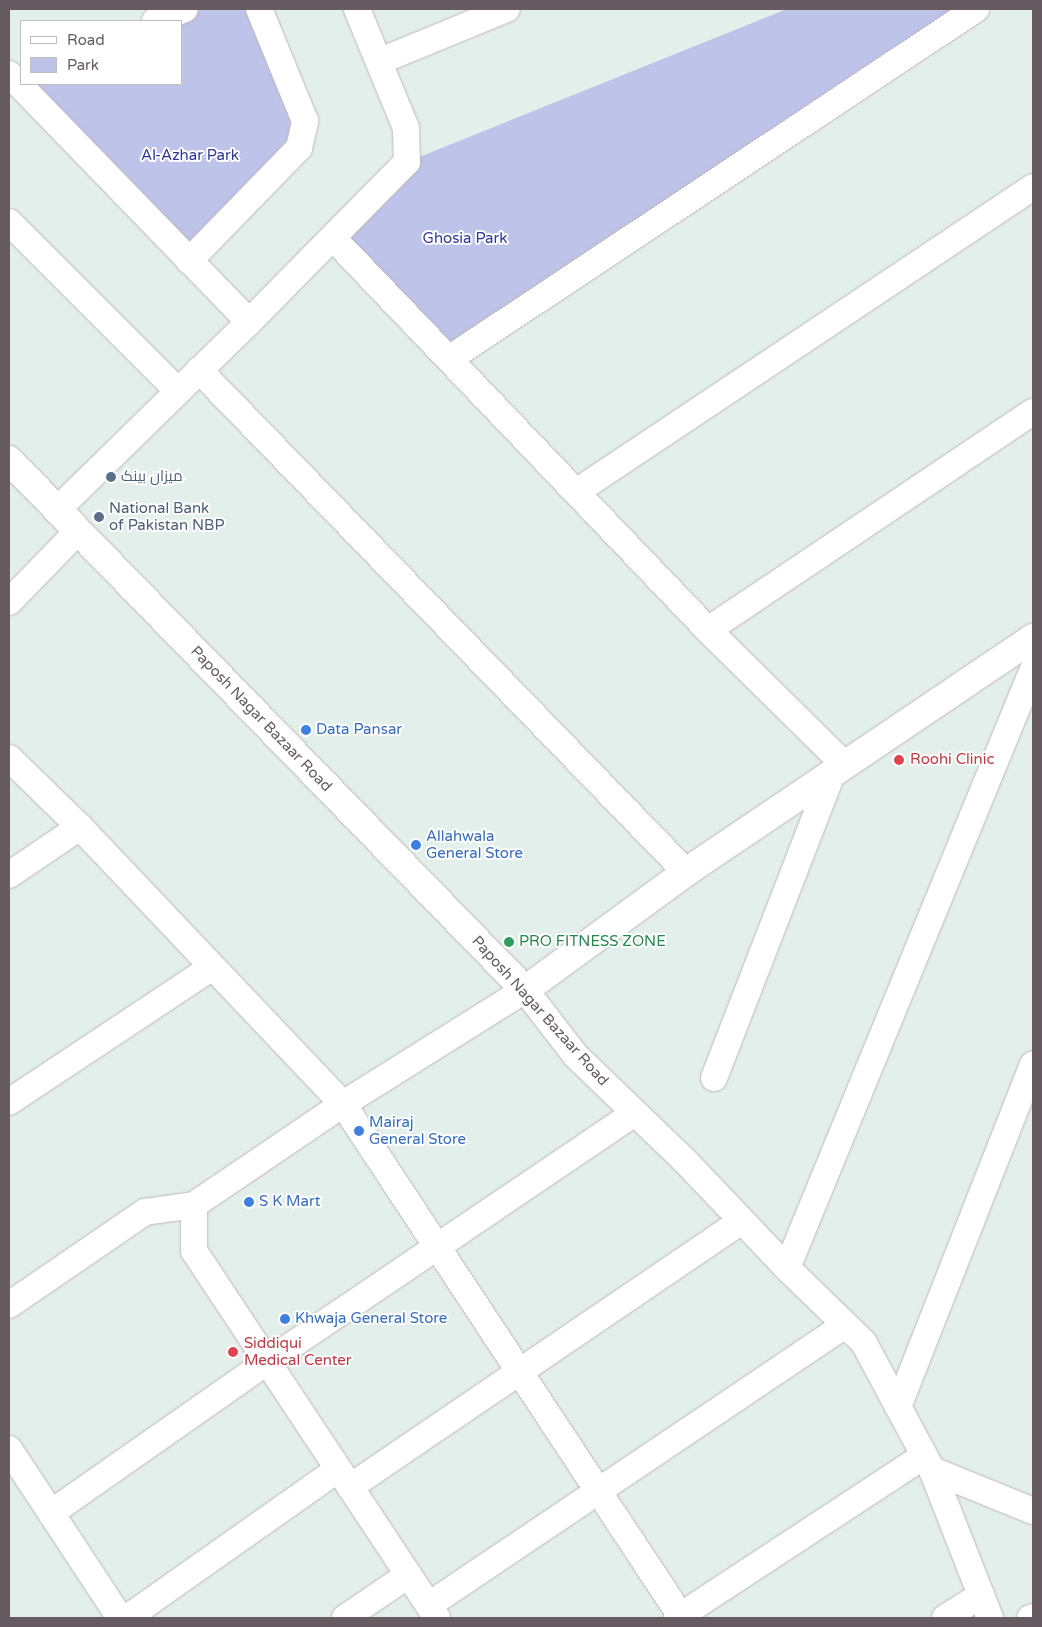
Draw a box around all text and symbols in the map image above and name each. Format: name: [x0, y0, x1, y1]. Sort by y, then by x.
legend: [20, 20, 182, 85]
text: Road: [67, 31, 105, 49]
text: Park: [67, 56, 99, 74]
park label: Al-Azhar Park: [141, 147, 239, 165]
park label: Ghosia Park: [423, 230, 507, 248]
place label: میزان بینک: [121, 468, 183, 486]
marker: میزان بینک: [105, 471, 117, 483]
place label: National Bank of Pakistan NBP: [109, 499, 225, 534]
marker: National Bank of Pakistan NBP: [93, 511, 105, 523]
street label: Paposh Nagar Bazaar Road: [187, 642, 335, 796]
place label: Data Pansar: [316, 721, 402, 739]
marker: Data Pansar: [300, 724, 312, 736]
place label: Roohi Clinic: [910, 751, 994, 769]
marker: Roohi Clinic: [892, 753, 906, 767]
place label: Allahwala General Store: [426, 827, 523, 862]
marker: Allahwala General Store: [410, 839, 422, 851]
street label: Paposh Nagar Bazaar Road: [468, 932, 612, 1090]
place label: PRO FITNESS ZONE: [519, 933, 666, 951]
marker: PRO FITNESS ZONE: [503, 936, 515, 948]
place label: Mairaj General Store: [369, 1113, 466, 1148]
marker: Mairaj General Store: [353, 1125, 365, 1137]
place label: S K Mart: [259, 1193, 320, 1211]
marker: S K Mart: [243, 1196, 255, 1208]
place label: Khwaja General Store: [295, 1310, 447, 1328]
marker: Khwaja General Store: [279, 1313, 291, 1325]
place label: Siddiqui Medical Center: [244, 1334, 352, 1369]
marker: Siddiqui Medical Center: [226, 1345, 240, 1359]

